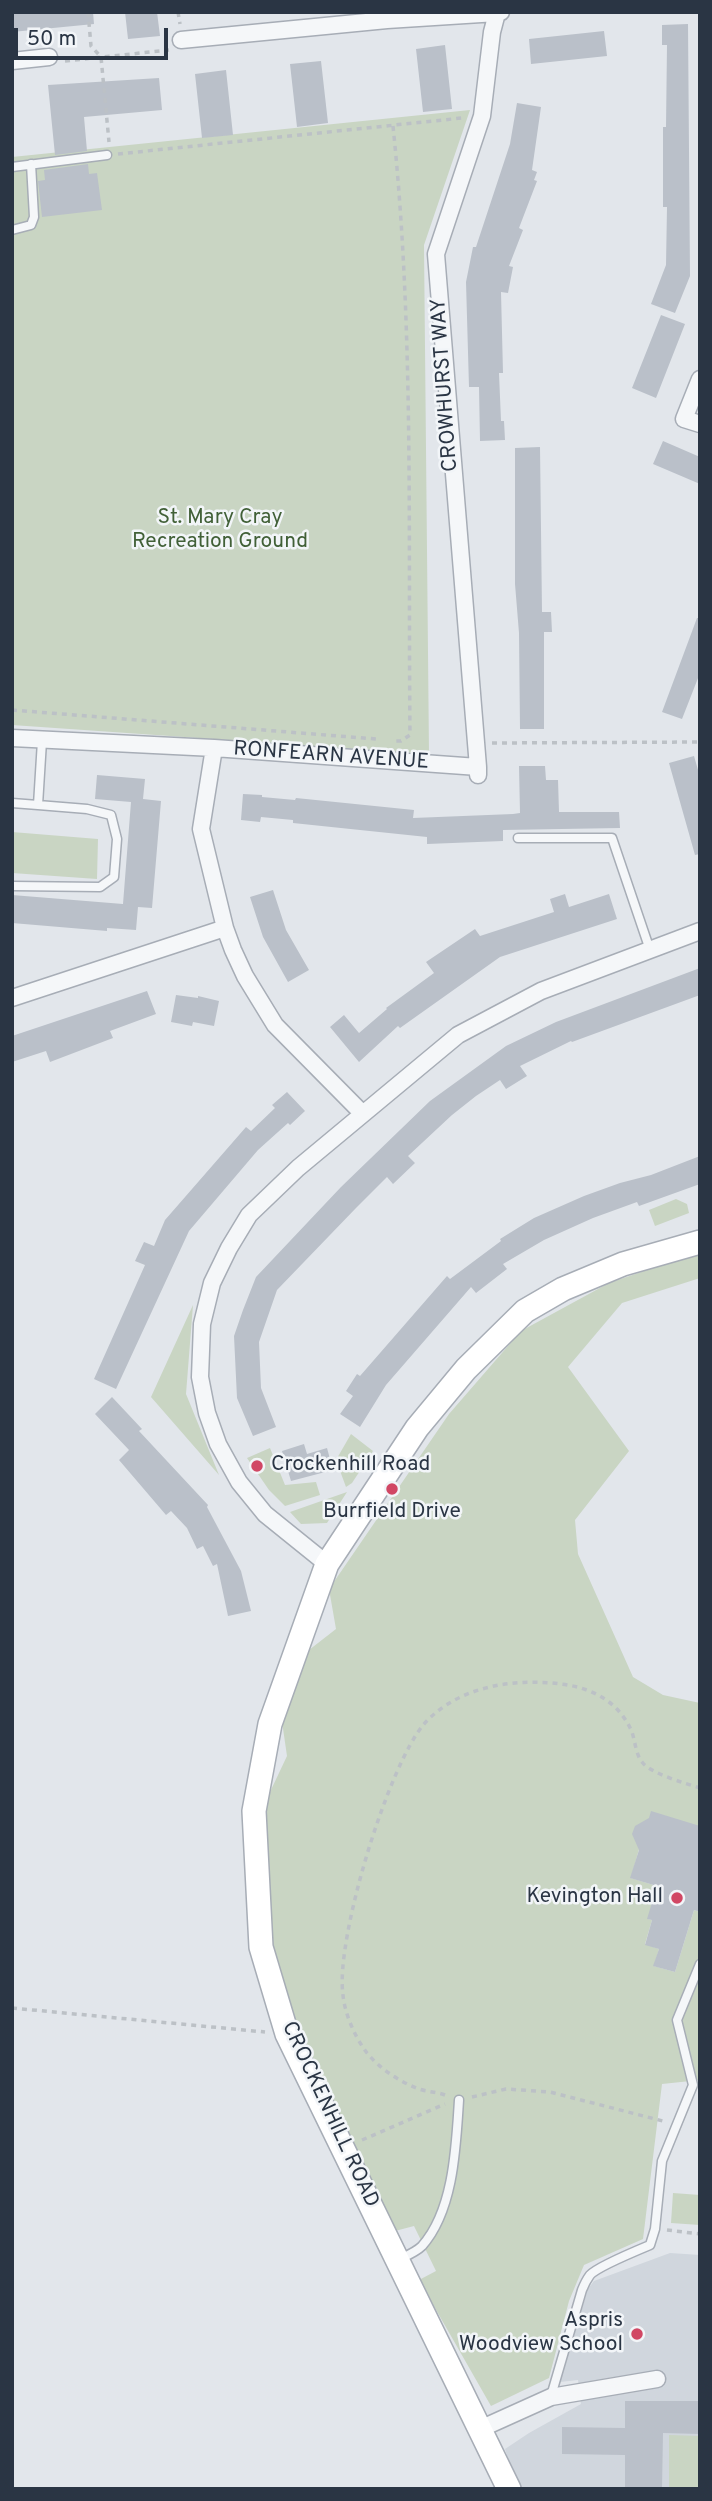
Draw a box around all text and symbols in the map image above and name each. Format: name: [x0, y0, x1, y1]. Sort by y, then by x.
scale bar: [18, 14, 172, 58]
text: 50 m: [27, 26, 76, 53]
street label: CROWHURST WAY: [427, 297, 465, 473]
park label: St. Mary Cray Recreation Ground: [132, 506, 308, 556]
street label: RONFEARN AVENUE: [232, 738, 430, 776]
place label: Crockenhill Road: [271, 1453, 430, 1479]
marker: Crockenhill Road: [249, 1458, 265, 1474]
marker: Burrfield Drive: [384, 1481, 400, 1497]
place label: Burrfield Drive: [323, 1500, 461, 1526]
place label: Kevington Hall: [527, 1885, 663, 1911]
marker: Kevington Hall: [669, 1890, 685, 1906]
street label: CROCKENHILL ROAD: [275, 2018, 383, 2212]
place label: Aspris Woodview School: [459, 2309, 623, 2359]
marker: Aspris Woodview School: [629, 2326, 645, 2342]

